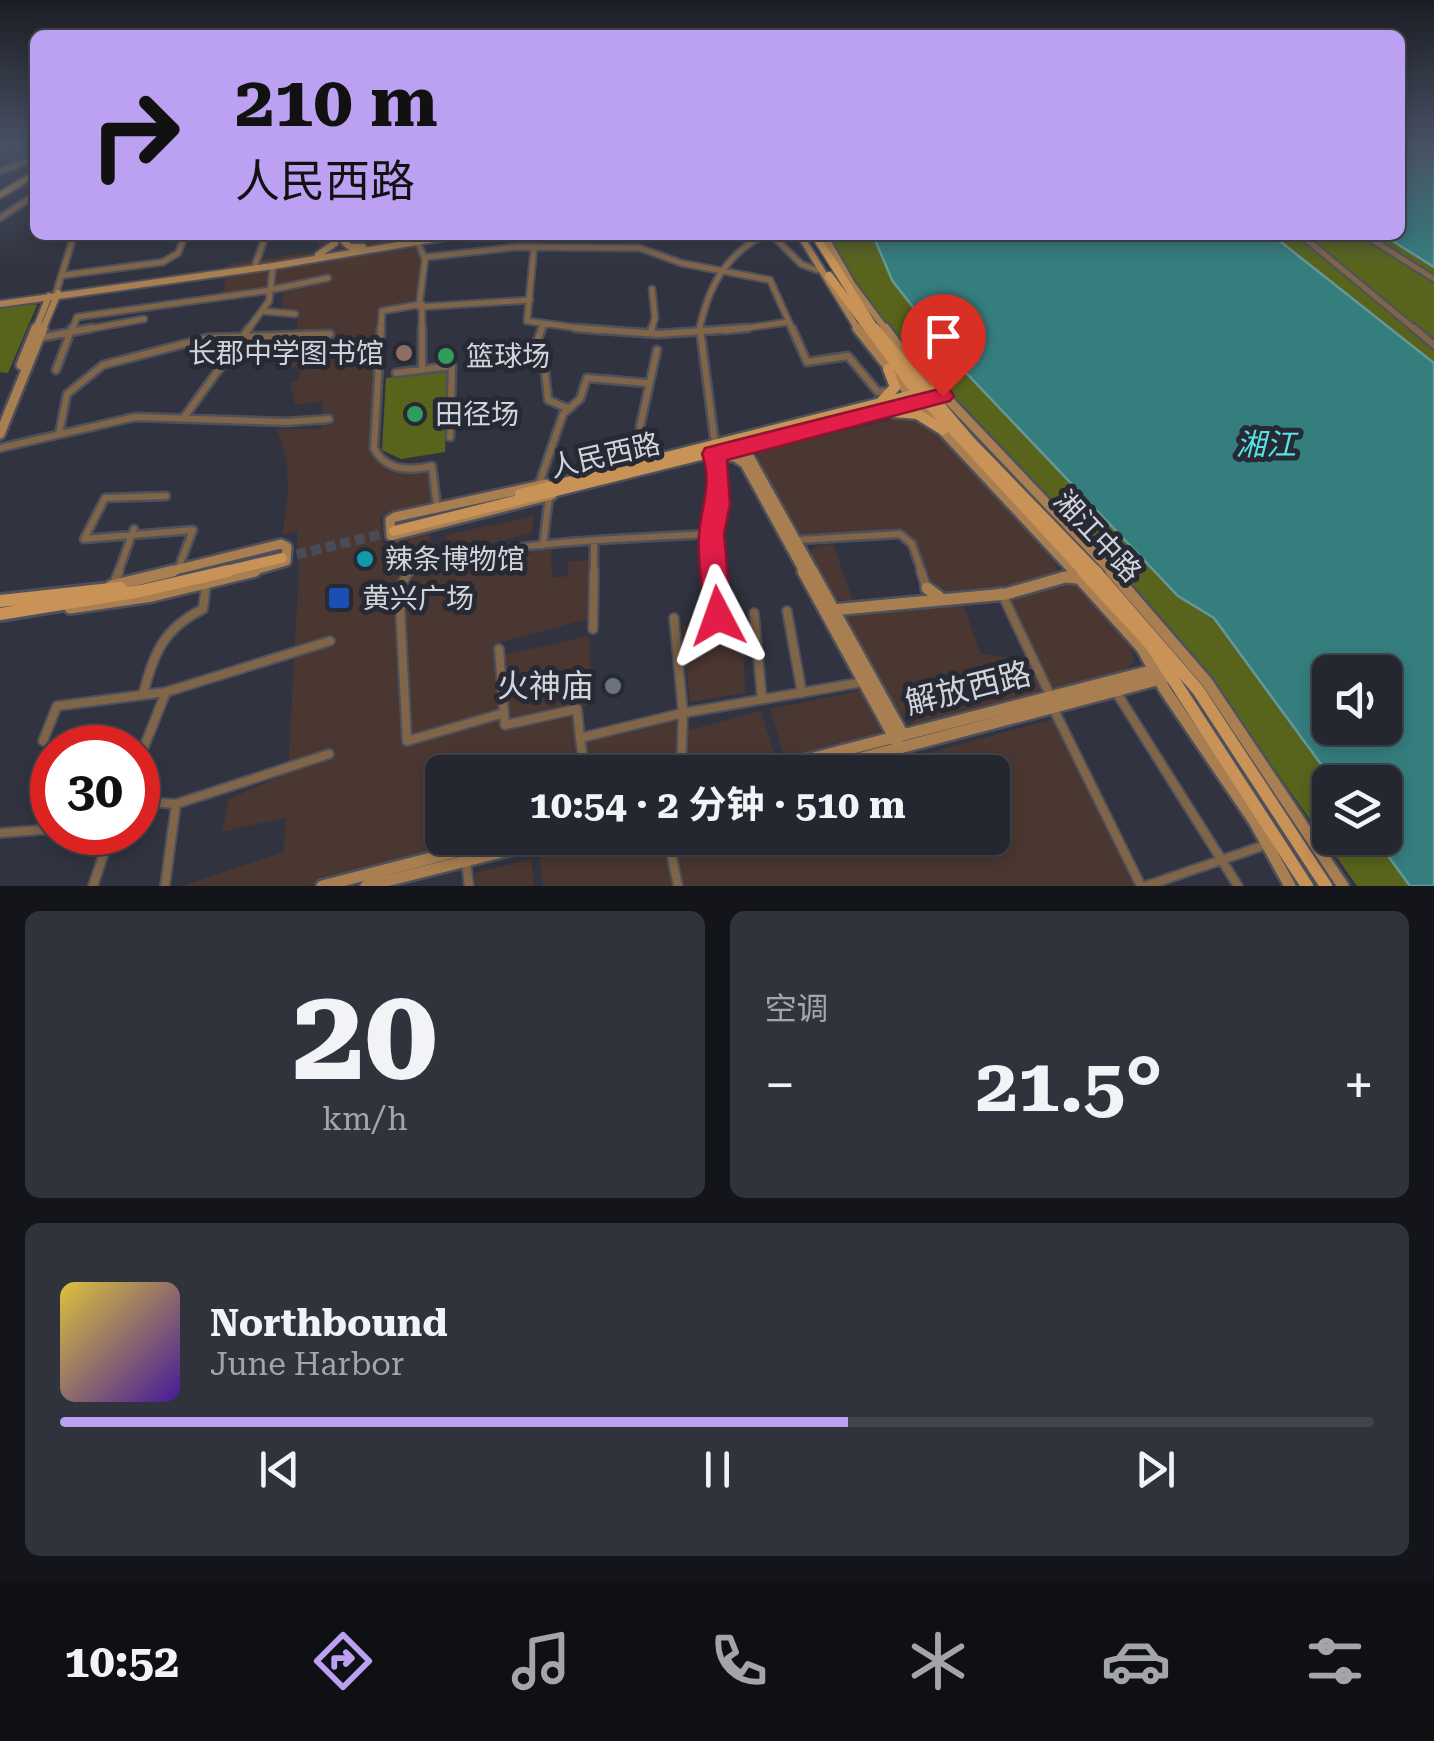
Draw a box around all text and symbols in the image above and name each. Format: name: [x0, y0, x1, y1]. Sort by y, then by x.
text: 210 m: [235, 61, 438, 143]
icon: right: [70, 70, 200, 200]
text: 人民西路: [235, 155, 415, 208]
pin: [901, 294, 986, 397]
icon: arrive: [916, 309, 971, 364]
place label: 长郡中学图书馆: [188, 337, 384, 370]
place label: 篮球场: [466, 340, 550, 373]
marker: 长郡中学图书馆: [393, 342, 415, 364]
marker: 篮球场: [435, 345, 457, 367]
place label: 田径场: [435, 398, 519, 431]
marker: 田径场: [404, 403, 426, 425]
street label: 人民西路: [547, 427, 663, 484]
water label: 湘江: [1236, 427, 1299, 462]
street label: 湘江中路: [1047, 484, 1148, 589]
place label: 辣条博物馆: [385, 543, 525, 576]
marker: 辣条博物馆: [354, 548, 376, 570]
position arrow: [666, 564, 770, 668]
place label: 黄兴广场: [362, 582, 474, 615]
marker: 黄兴广场: [326, 585, 352, 611]
street label: 解放西路: [901, 654, 1035, 722]
map controls: [1312, 655, 1402, 855]
button: sound: [1312, 655, 1402, 745]
place label: 火神庙: [497, 667, 593, 705]
marker: 火神庙: [602, 675, 624, 697]
speed limit sign: 30: [30, 725, 160, 855]
button: layers: [1312, 765, 1402, 855]
text: 10:54 · 2 分钟 · 510 m: [529, 783, 906, 827]
text: 20: [292, 958, 438, 1111]
text: 空调: [765, 990, 829, 1028]
text: 21.5°: [976, 1041, 1163, 1129]
text: −: [765, 1053, 795, 1117]
text: +: [1343, 1053, 1374, 1117]
text: km/h: [322, 1100, 408, 1138]
text: Northbound: [210, 1301, 448, 1345]
text: June Harbor: [210, 1345, 404, 1383]
icon: previous: [252, 1442, 307, 1497]
icon: pause: [690, 1442, 745, 1497]
icon: next: [1128, 1442, 1183, 1497]
icon: directions: [308, 1626, 378, 1696]
icon: music: [506, 1626, 576, 1696]
icon: phone: [704, 1626, 774, 1696]
icon: climate: [903, 1626, 973, 1696]
icon: car: [1101, 1626, 1171, 1696]
icon: filters: [1300, 1626, 1370, 1696]
text: 10:52: [64, 1635, 179, 1688]

